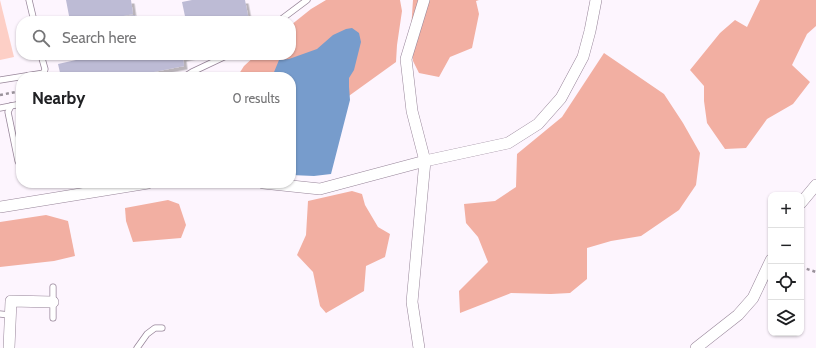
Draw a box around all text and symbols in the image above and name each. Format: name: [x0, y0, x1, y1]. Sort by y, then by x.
search box: [16, 16, 296, 60]
icon: search: [30, 27, 52, 49]
text: Search here: [62, 29, 137, 47]
text: Nearby: [32, 88, 85, 108]
text: 0 results: [232, 90, 280, 106]
map controls: [768, 192, 804, 336]
button: +: [768, 192, 804, 228]
button: −: [768, 228, 804, 264]
button: locate: [768, 264, 804, 300]
button: layers: [768, 300, 804, 336]

